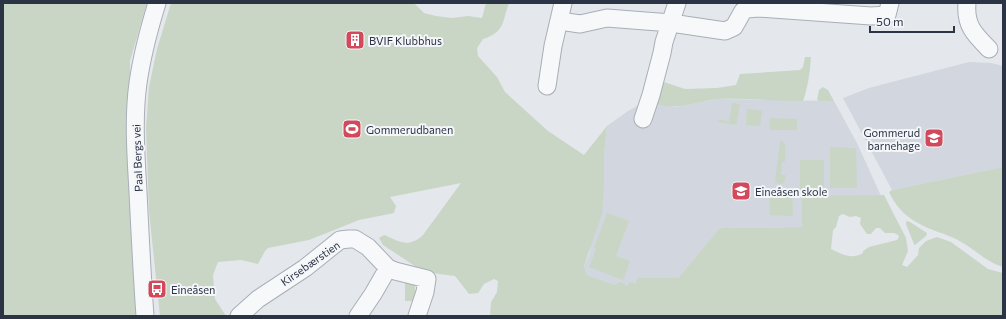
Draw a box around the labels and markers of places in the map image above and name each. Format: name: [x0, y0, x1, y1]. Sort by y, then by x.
building icon: BVIF Klubbhus: [344, 29, 366, 51]
place label: BVIF Klubbhus: [369, 34, 442, 47]
sports icon: Gommerudbanen: [341, 118, 363, 140]
place label: Gommerudbanen: [366, 123, 453, 136]
place label: Gommerud barnehage: [863, 126, 920, 152]
school or university icon: Gommerud barnehage: [923, 127, 945, 149]
school or university icon: Eineåsen skole: [730, 180, 752, 202]
place label: Eineåsen skole: [755, 185, 827, 198]
bus stop icon: Eineåsen: [146, 278, 168, 300]
place label: Eineåsen: [171, 283, 215, 296]

